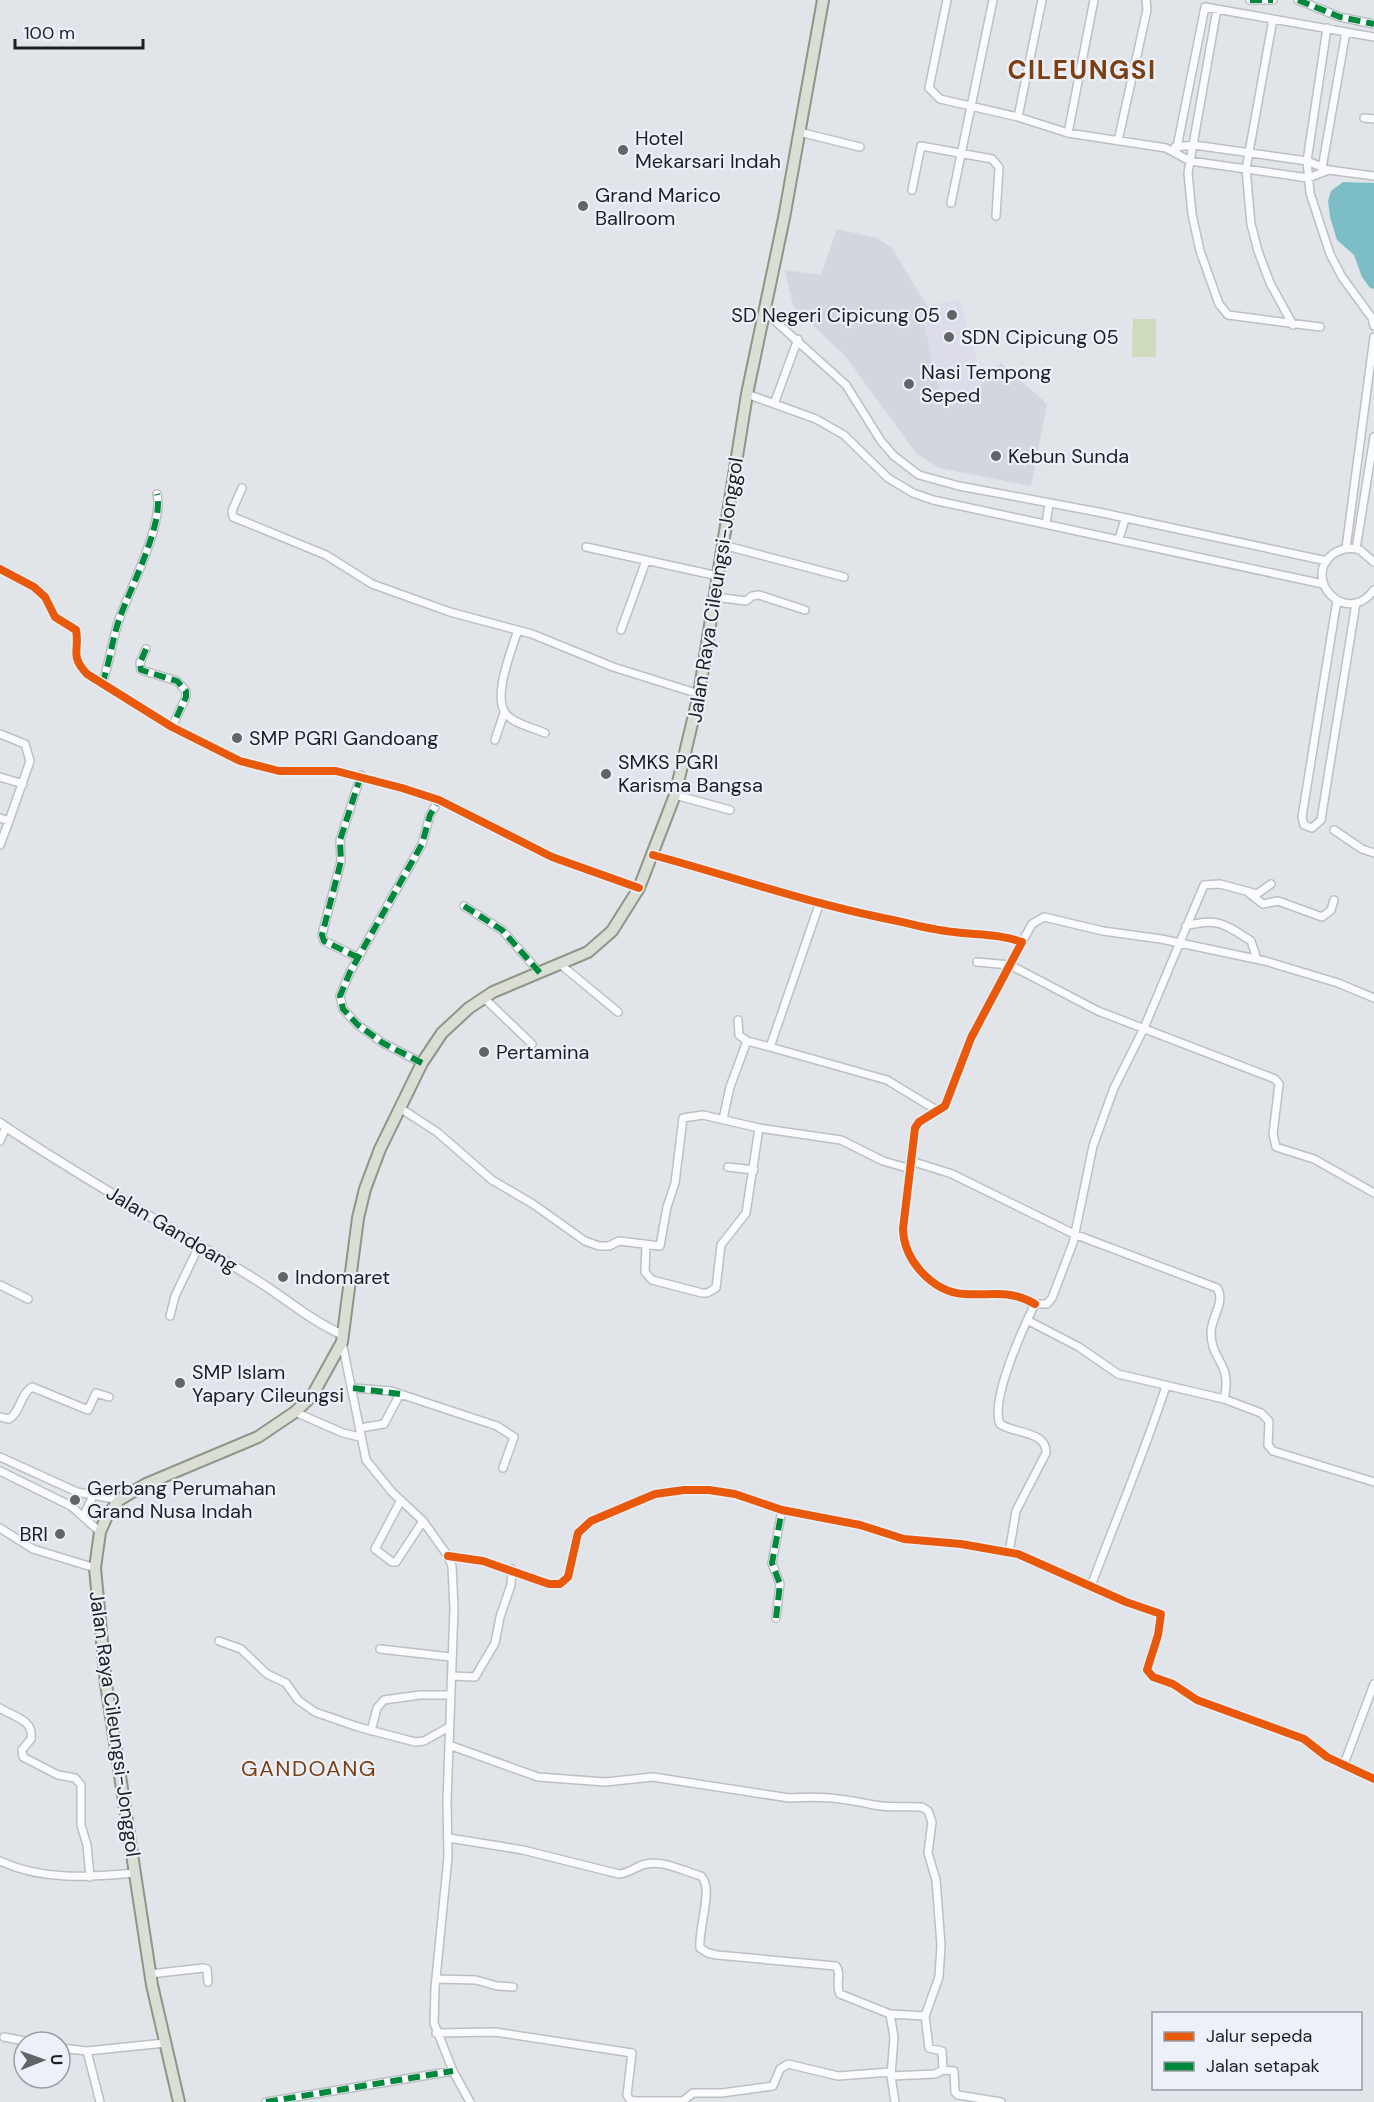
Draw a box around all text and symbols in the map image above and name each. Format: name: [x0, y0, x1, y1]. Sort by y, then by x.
scale bar: [15, 12, 142, 50]
text: 100 m: [24, 21, 75, 45]
district label: CILEUNGSI: [1007, 53, 1157, 87]
place label: Hotel Mekarsari Indah: [635, 125, 781, 174]
marker: Hotel Mekarsari Indah: [616, 143, 630, 157]
place label: Grand Marico Ballroom: [595, 182, 721, 231]
marker: Grand Marico Ballroom: [576, 199, 590, 213]
place label: SD Negeri Cipicung 05: [731, 302, 940, 328]
marker: SD Negeri Cipicung 05: [945, 308, 959, 322]
place label: SDN Cipicung 05: [961, 324, 1119, 350]
marker: SDN Cipicung 05: [942, 330, 956, 344]
place label: Nasi Tempong Seped: [921, 359, 1051, 408]
marker: Nasi Tempong Seped: [902, 377, 916, 391]
place label: Kebun Sunda: [1008, 443, 1129, 469]
marker: Kebun Sunda: [989, 449, 1003, 463]
street label: Jalan Raya Cileungsi-Jonggol: [681, 455, 749, 725]
place label: SMP PGRI Gandoang: [249, 725, 438, 751]
marker: SMP PGRI Gandoang: [230, 731, 244, 745]
place label: SMKS PGRI Karisma Bangsa: [618, 749, 763, 798]
marker: SMKS PGRI Karisma Bangsa: [599, 767, 613, 781]
place label: Pertamina: [496, 1039, 589, 1065]
marker: Pertamina: [477, 1045, 491, 1059]
street label: Jalan Gandoang: [102, 1180, 242, 1278]
place label: Indomaret: [295, 1264, 390, 1290]
marker: Indomaret: [276, 1270, 290, 1284]
place label: SMP Islam Yapary Cileungsi: [192, 1359, 344, 1408]
marker: SMP Islam Yapary Cileungsi: [173, 1376, 187, 1390]
place label: Gerbang Perumahan Grand Nusa Indah: [87, 1475, 276, 1524]
marker: Gerbang Perumahan Grand Nusa Indah: [68, 1493, 82, 1507]
place label: BRI: [19, 1521, 48, 1547]
marker: BRI: [53, 1527, 67, 1541]
street label: Jalan Raya Cileungsi-Jonggol: [83, 1589, 147, 1859]
district label: GANDOANG: [241, 1754, 377, 1783]
legend: [1152, 2012, 1362, 2090]
text: Jalur sepeda: [1206, 2024, 1312, 2048]
north arrow: [12, 2030, 72, 2090]
text: U: [46, 2054, 67, 2065]
text: Jalan setapak: [1206, 2054, 1320, 2078]

